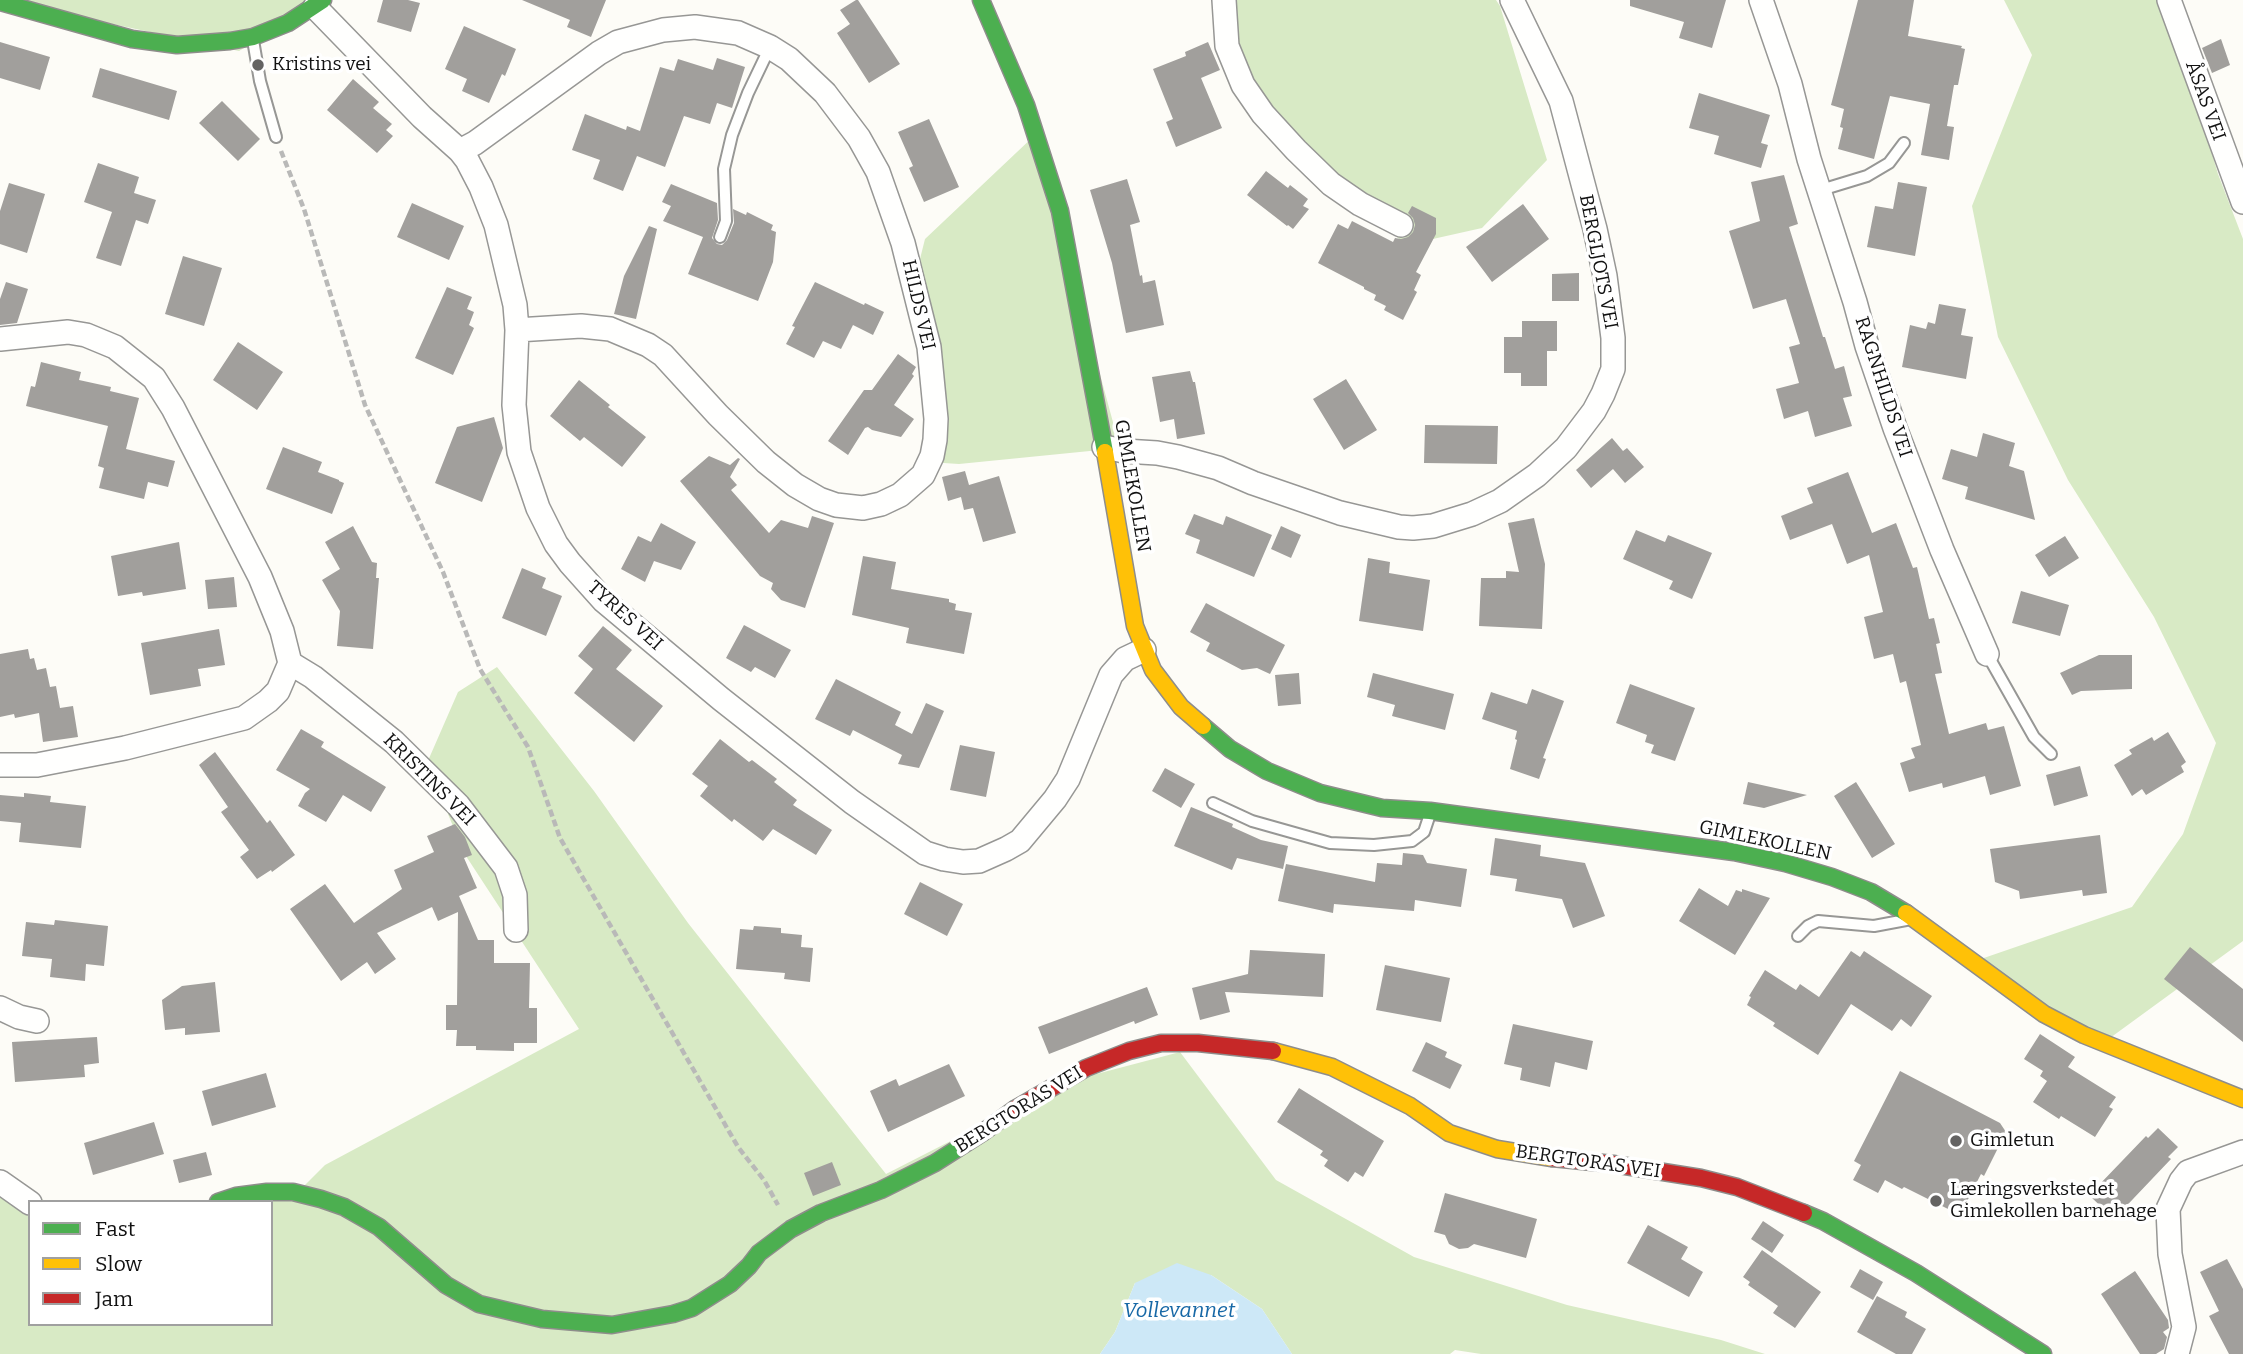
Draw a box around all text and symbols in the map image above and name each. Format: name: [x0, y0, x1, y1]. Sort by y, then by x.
place label: Kristins vei: [272, 54, 371, 76]
marker: Kristins vei: [250, 57, 266, 73]
street label: ÅSAS VEI: [2180, 58, 2230, 144]
street label: BERGLJOTS VEI: [1574, 193, 1622, 331]
street label: HILDS VEI: [897, 258, 939, 352]
street label: RAGNHILDS VEI: [1850, 314, 1916, 460]
street label: GIMLEKOLLEN: [1109, 418, 1155, 554]
street label: TYRES VEI: [583, 576, 667, 656]
street label: KRISTINS VEI: [378, 729, 480, 831]
street label: GIMLEKOLLEN: [1697, 816, 1833, 866]
street label: BERGTORAS VEI: [951, 1062, 1087, 1158]
place label: Gimletun: [1970, 1130, 2054, 1152]
marker: Gimletun: [1948, 1133, 1964, 1149]
street label: BERGTORAS VEI: [1514, 1141, 1662, 1183]
place label: Læringsverkstedet Gimlekollen barnehage: [1950, 1179, 2157, 1223]
marker: Læringsverkstedet Gimlekollen barnehage: [1928, 1193, 1944, 1209]
legend: [28, 1200, 273, 1326]
text: Fast: [95, 1216, 135, 1242]
text: Slow: [95, 1251, 142, 1277]
text: Jam: [95, 1286, 133, 1312]
water label: Vollevannet: [1123, 1298, 1235, 1324]

